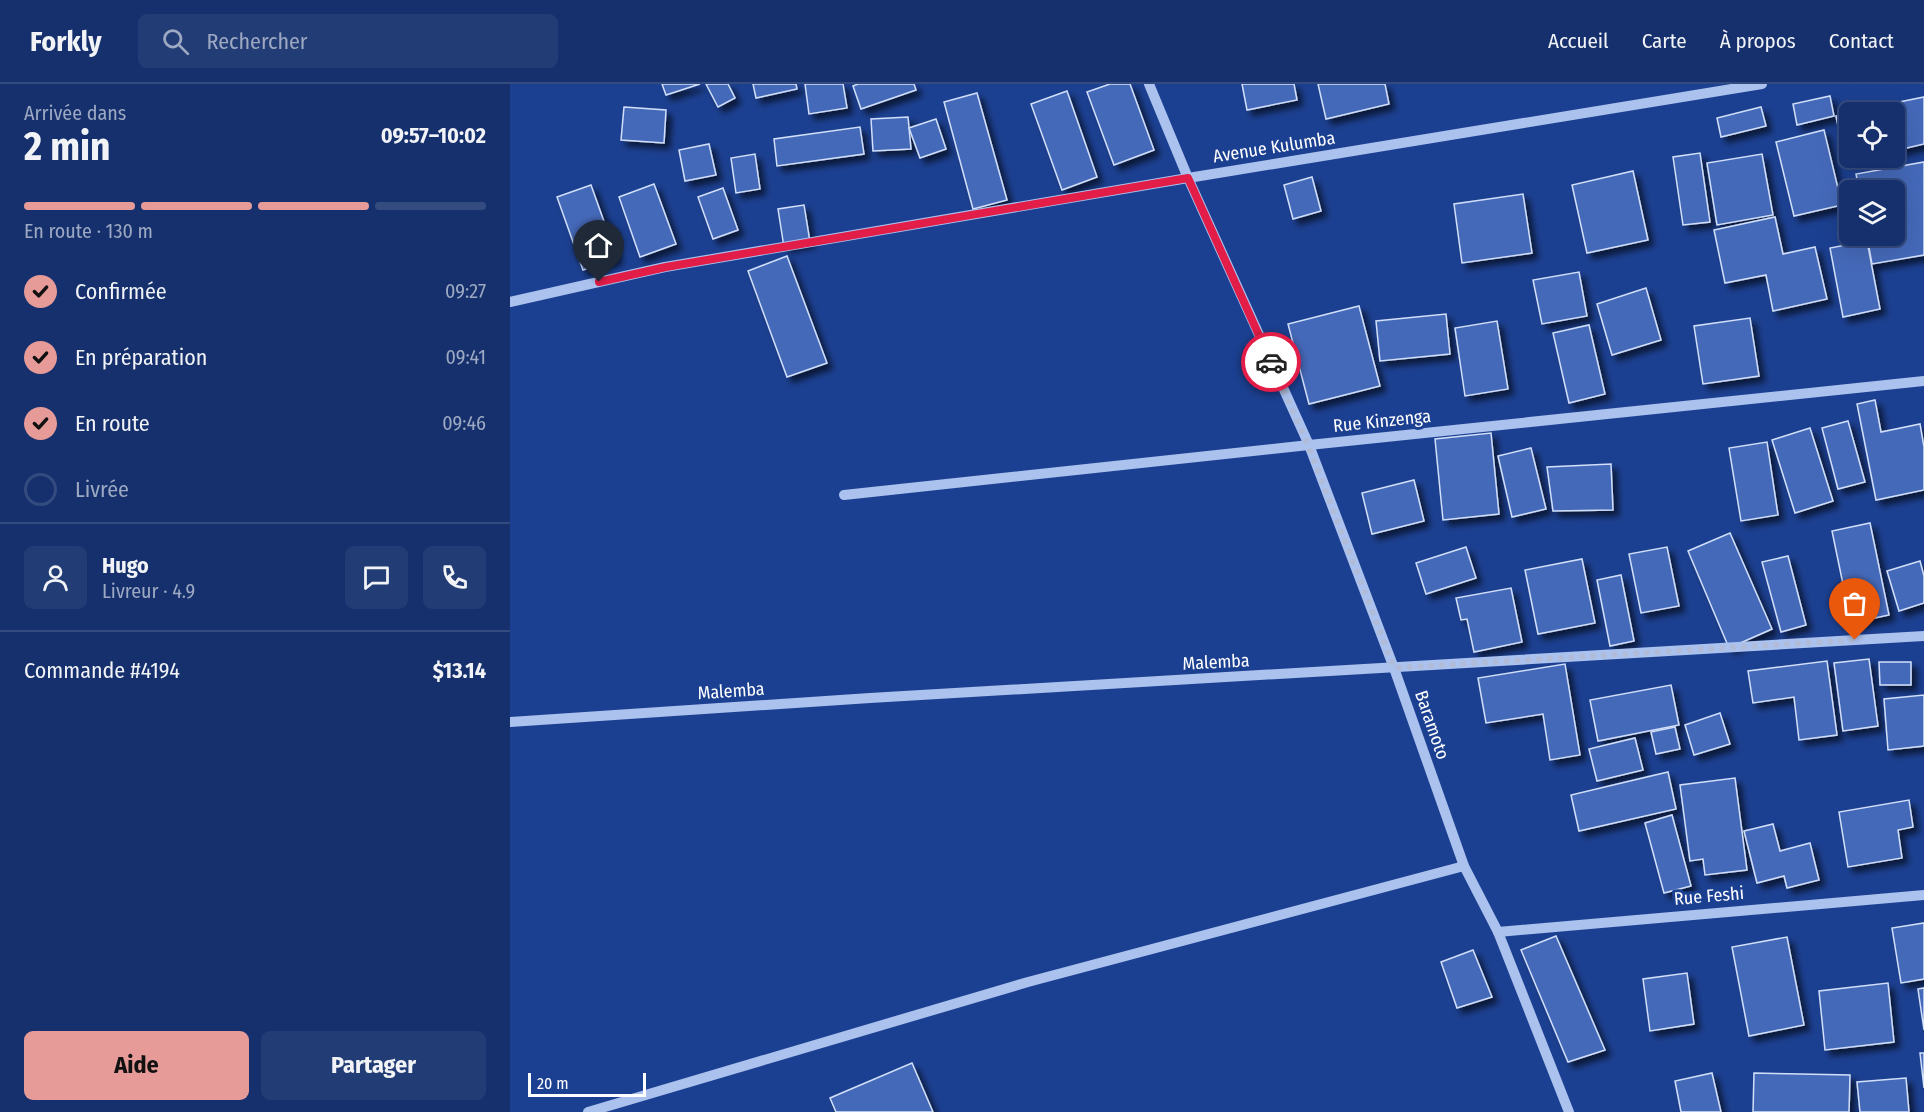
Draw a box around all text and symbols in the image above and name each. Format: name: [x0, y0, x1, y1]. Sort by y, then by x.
search box: [138, 14, 558, 68]
text: Forkly: [30, 25, 102, 58]
icon: search: [159, 25, 192, 58]
text: Rechercher: [207, 28, 308, 55]
text: Accueil: [1548, 28, 1609, 54]
text: Carte: [1642, 28, 1687, 54]
text: À propos: [1720, 28, 1796, 54]
text: Contact: [1829, 28, 1894, 54]
text: Arrivée dans: [24, 101, 126, 125]
map controls: [1839, 102, 1905, 246]
button: locate: [1839, 102, 1905, 168]
text: 09:57–10:02: [381, 122, 486, 149]
text: 2 min: [24, 124, 110, 170]
street label: Avenue Kulumba: [1211, 126, 1337, 168]
button: layers: [1839, 180, 1905, 246]
text: En route · 130 m: [24, 219, 153, 243]
pin: [573, 220, 624, 282]
icon: home: [582, 229, 615, 262]
icon: check: [24, 275, 57, 308]
text: Confirmée: [75, 278, 167, 305]
text: 09:27: [445, 279, 486, 303]
courier: [1241, 332, 1301, 392]
icon: check: [24, 341, 57, 374]
text: En préparation: [75, 344, 207, 371]
text: 09:41: [445, 345, 486, 369]
icon: car: [1255, 346, 1288, 379]
street label: Rue Kinzenga: [1332, 405, 1432, 437]
icon: check: [24, 407, 57, 440]
text: En route: [75, 410, 150, 437]
text: 09:46: [442, 411, 486, 435]
text: Livrée: [75, 476, 129, 503]
button: person: [24, 546, 87, 609]
button: chat: [345, 546, 408, 609]
button: phone: [423, 546, 486, 609]
text: Hugo: [102, 552, 149, 579]
pin: [1829, 578, 1880, 640]
text: Livreur · 4.9: [102, 579, 195, 603]
icon: bag: [1838, 587, 1871, 620]
street label: Malemba: [1182, 649, 1250, 675]
text: Commande #4194: [24, 657, 180, 684]
text: $13.14: [433, 657, 486, 684]
street label: Malemba: [697, 678, 765, 704]
street label: Baramoto: [1410, 688, 1454, 762]
street label: Rue Feshi: [1673, 882, 1745, 910]
button: Aide: [24, 1031, 249, 1100]
button: Partager: [261, 1031, 486, 1100]
scale bar: [528, 1070, 646, 1098]
text: 20 m: [537, 1074, 568, 1093]

